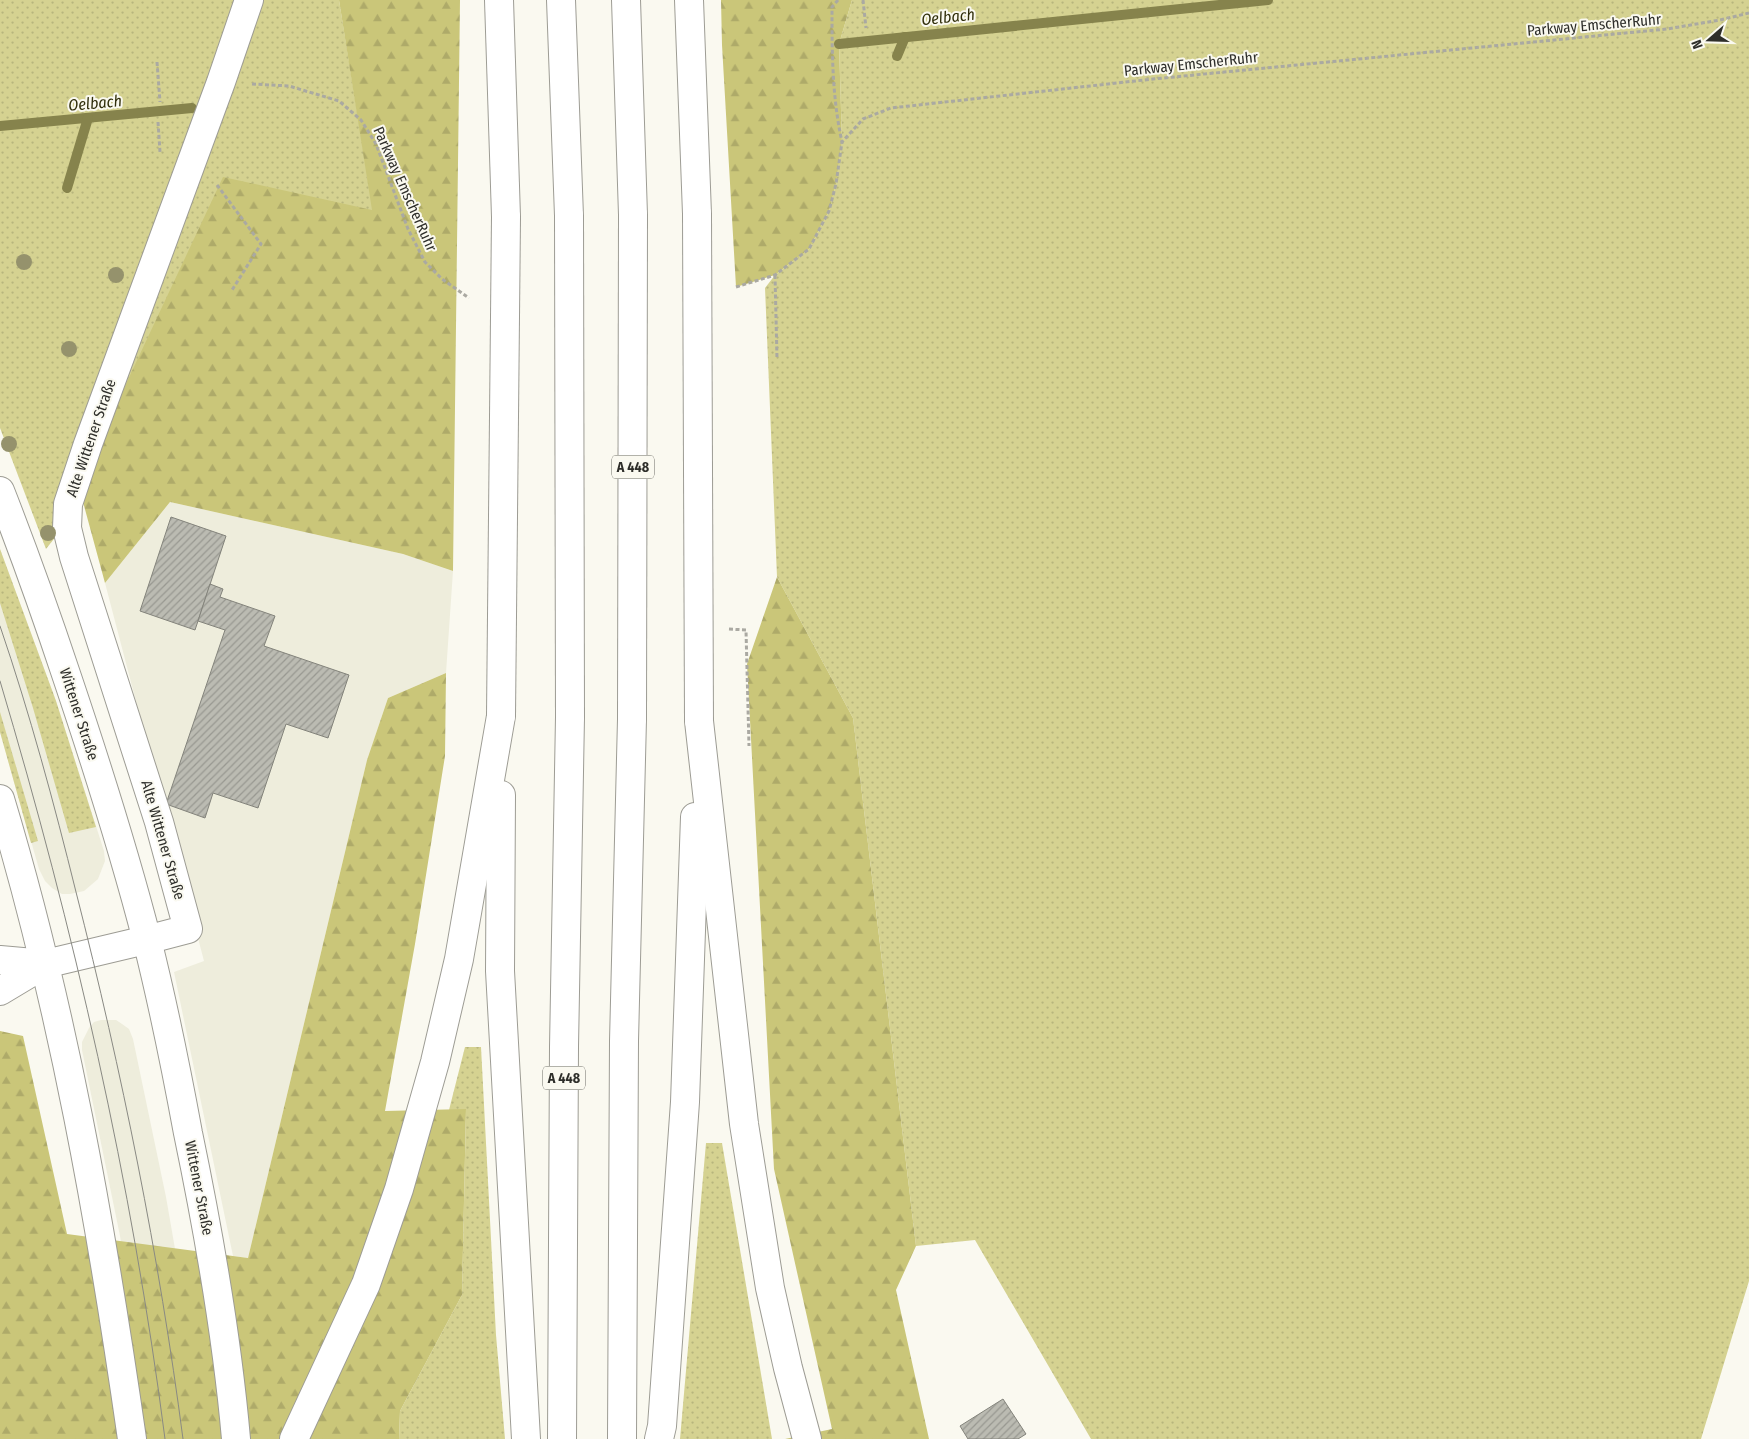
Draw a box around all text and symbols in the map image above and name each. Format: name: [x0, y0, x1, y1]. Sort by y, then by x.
water label: Oelbach: [920, 5, 976, 29]
street label: Parkway EmscherRuhr: [1526, 10, 1663, 40]
north arrow: [1684, 15, 1734, 65]
text: N: [1688, 37, 1707, 51]
street label: Parkway EmscherRuhr: [1123, 48, 1260, 80]
water label: Oelbach: [67, 91, 123, 115]
street label: Parkway EmscherRuhr: [369, 124, 441, 255]
street label: Alte Wittener Straße: [62, 377, 120, 499]
road number: A 448: [612, 456, 654, 478]
street label: Wittener Straße: [56, 666, 102, 762]
street label: Alte Wittener Straße: [137, 778, 189, 902]
road number: A 448: [543, 1066, 585, 1090]
street label: Wittener Straße: [181, 1139, 217, 1237]

